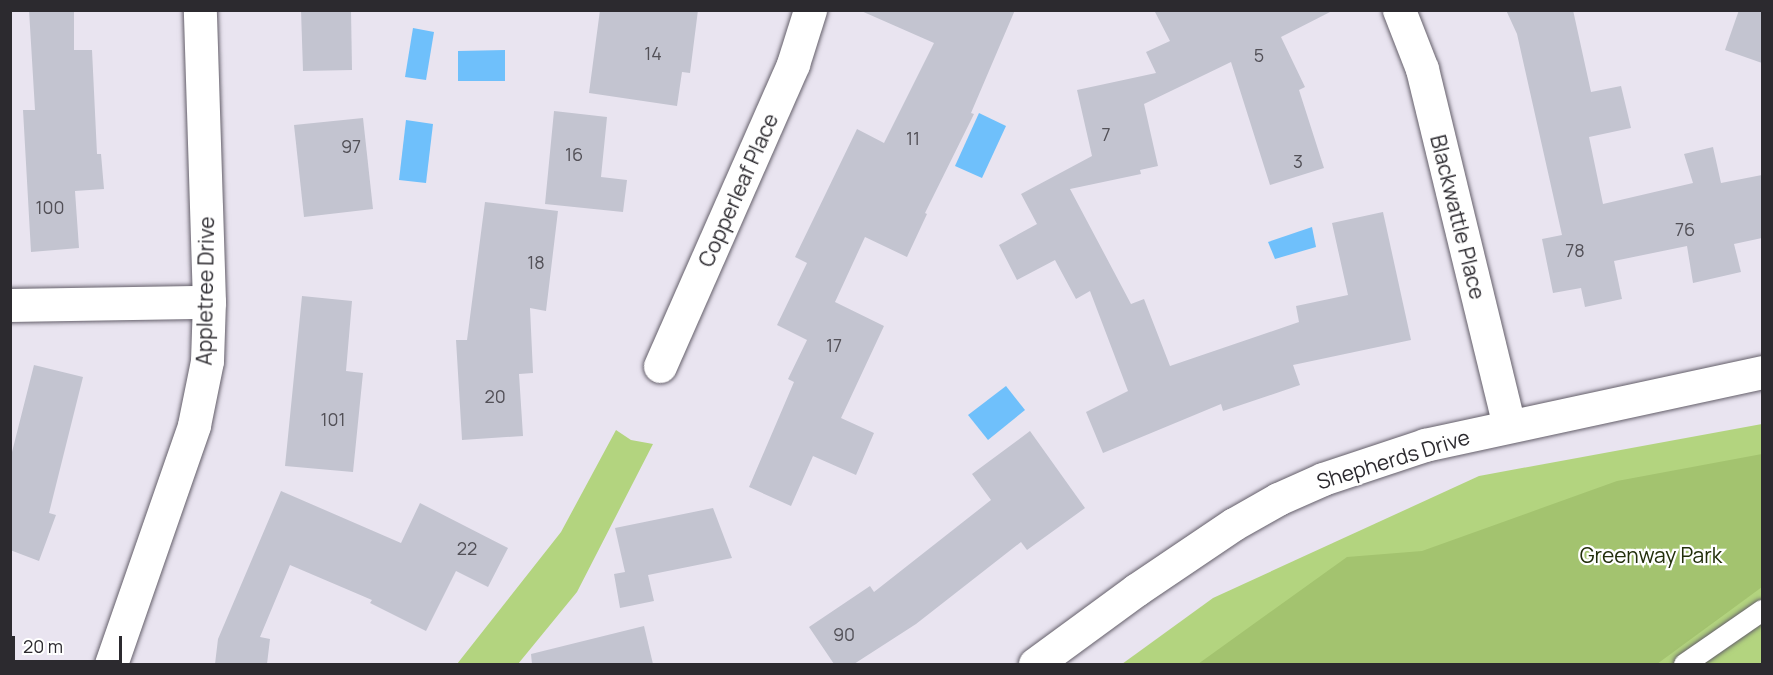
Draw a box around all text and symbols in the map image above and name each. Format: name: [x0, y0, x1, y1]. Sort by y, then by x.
house number: 14: [644, 42, 662, 64]
house number: 5: [1254, 44, 1264, 66]
street label: Copperleaf Place: [693, 109, 783, 271]
house number: 7: [1101, 123, 1111, 145]
house number: 11: [906, 127, 920, 149]
street label: Blackwattle Place: [1425, 132, 1491, 302]
house number: 97: [341, 135, 361, 157]
house number: 16: [565, 143, 583, 165]
house number: 3: [1293, 150, 1303, 172]
house number: 100: [36, 196, 64, 218]
street label: Appletree Drive: [191, 216, 219, 366]
house number: 76: [1675, 218, 1695, 240]
house number: 78: [1565, 239, 1585, 261]
house number: 18: [527, 251, 545, 273]
house number: 17: [826, 334, 842, 356]
house number: 20: [484, 385, 506, 407]
house number: 101: [320, 408, 346, 430]
street label: Shepherds Drive: [1313, 424, 1473, 494]
house number: 22: [457, 537, 477, 559]
park label: Greenway Park: [1580, 542, 1722, 568]
house number: 90: [833, 623, 855, 645]
scale bar: [15, 624, 124, 662]
text: 20 m: [23, 634, 63, 658]

